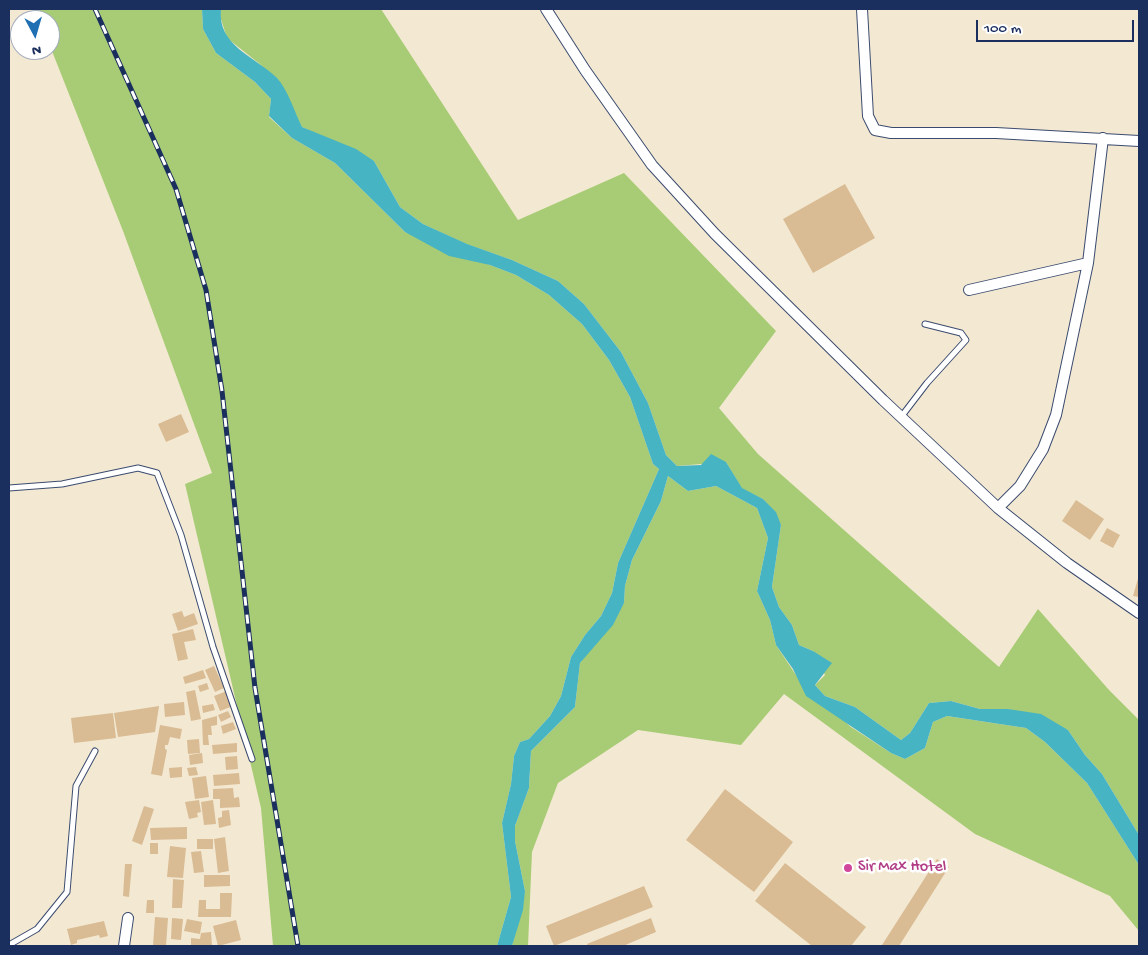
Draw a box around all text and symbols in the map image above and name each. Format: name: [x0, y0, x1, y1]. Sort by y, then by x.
north arrow: [10, 10, 60, 60]
scale bar: [978, 10, 1136, 42]
text: 100 m: [984, 20, 1021, 38]
text: N: [31, 40, 42, 58]
place label: Sir Max Hotel: [858, 858, 946, 878]
marker: Sir Max Hotel: [842, 862, 854, 874]

